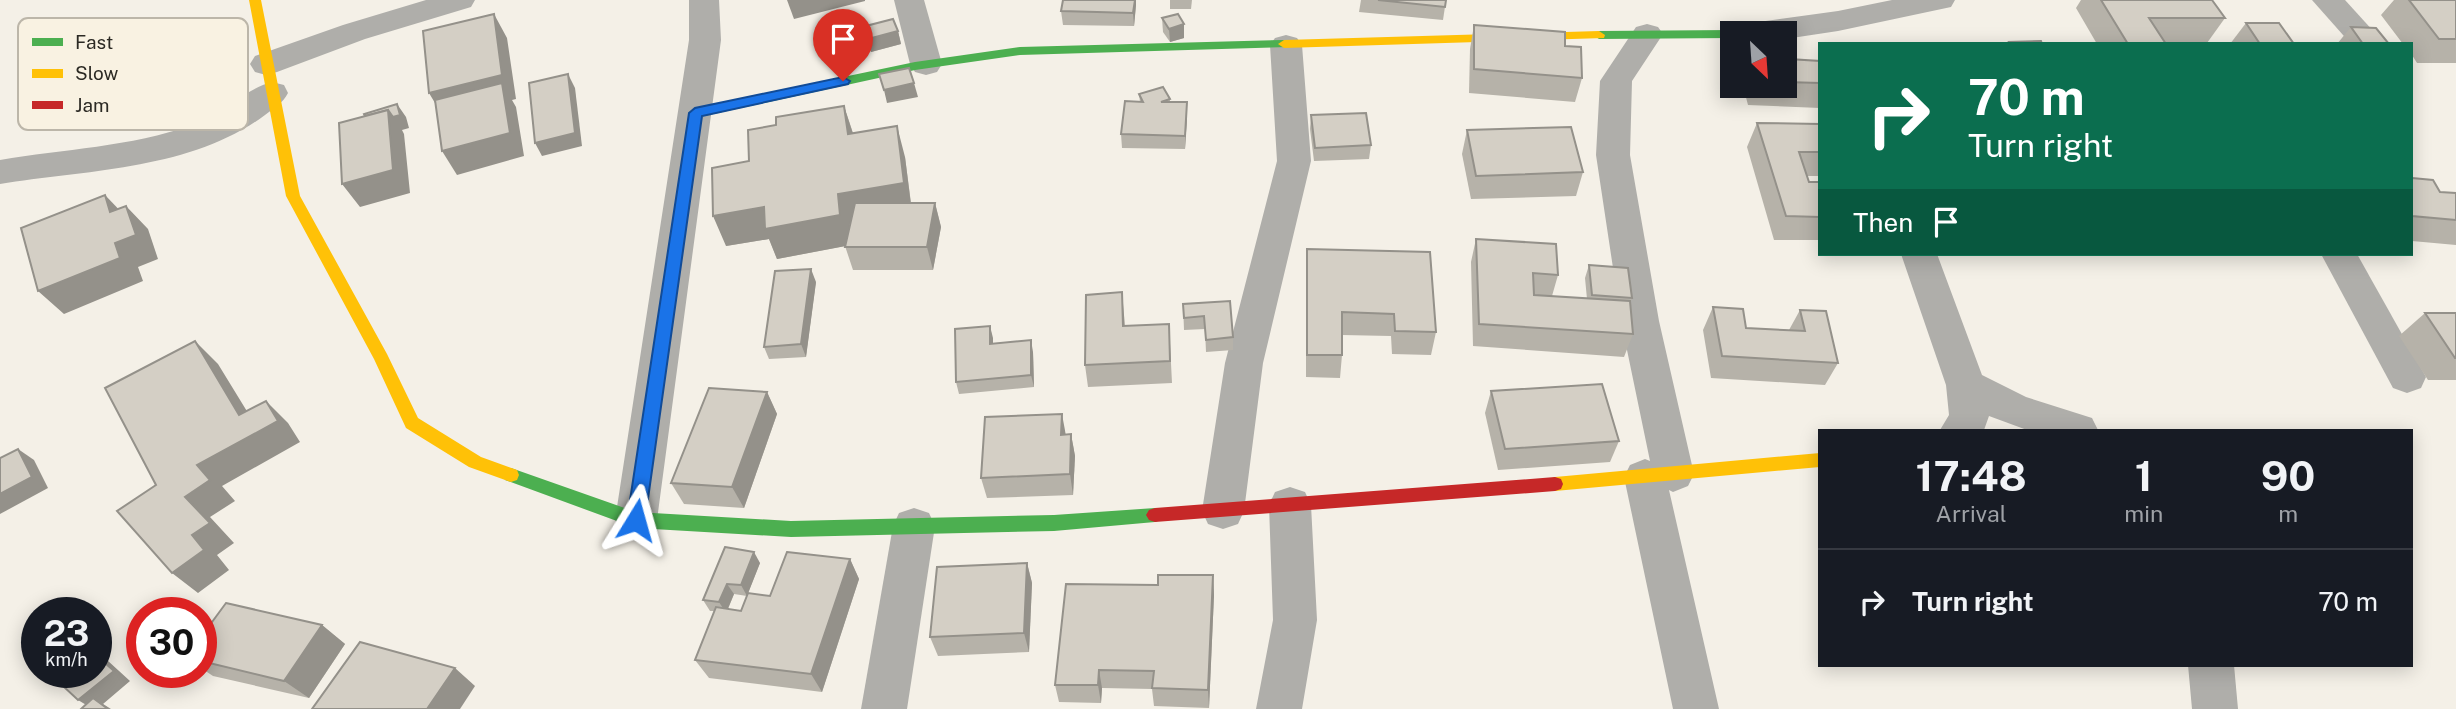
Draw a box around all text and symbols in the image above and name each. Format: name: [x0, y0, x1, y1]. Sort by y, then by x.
pin: [813, 9, 873, 81]
legend: [18, 18, 248, 130]
icon: arrive: [824, 20, 862, 58]
north arrow: [1720, 21, 1797, 98]
map controls: [1720, 21, 1797, 98]
text: Fast: [75, 31, 113, 53]
text: Slow: [75, 62, 119, 84]
text: 70 m: [1968, 68, 2085, 126]
icon: right: [1853, 70, 1944, 161]
text: Jam: [75, 94, 109, 116]
text: Turn right: [1968, 127, 2113, 164]
icon: arrive: [1927, 203, 1965, 241]
text: Then: [1853, 207, 1913, 238]
text: 17:48: [1916, 451, 2027, 500]
text: 1: [2135, 451, 2153, 500]
text: 90: [2261, 451, 2315, 500]
position arrow: [599, 483, 673, 557]
text: Arrival: [1936, 500, 2007, 527]
text: min: [2124, 500, 2163, 527]
text: m: [2278, 500, 2298, 527]
icon: right: [1853, 583, 1891, 621]
text: Turn right: [1912, 586, 2034, 617]
text: 70 m: [2318, 586, 2378, 617]
speed limit sign: 30: [126, 597, 217, 688]
text: 23: [44, 613, 89, 654]
text: km/h: [45, 649, 88, 670]

